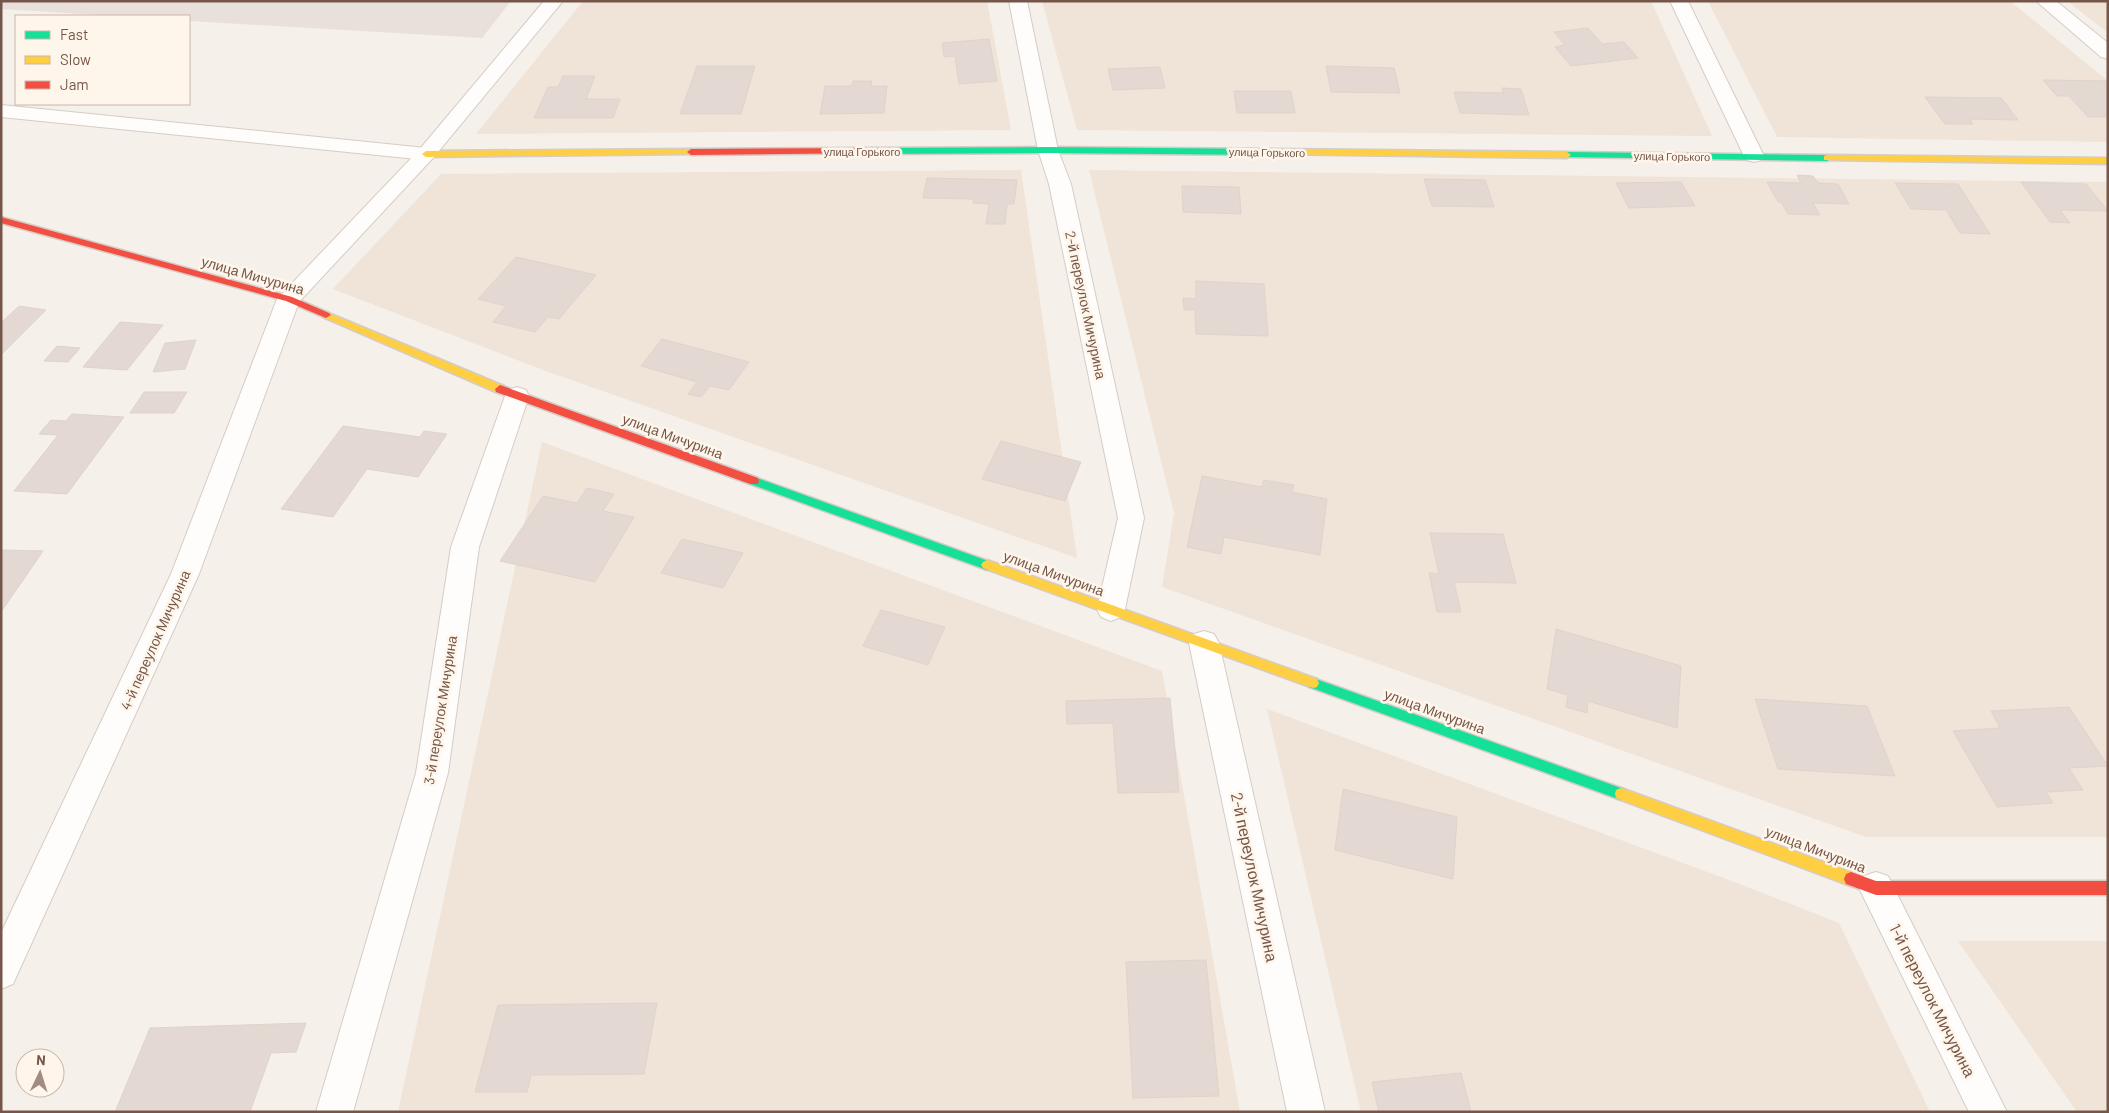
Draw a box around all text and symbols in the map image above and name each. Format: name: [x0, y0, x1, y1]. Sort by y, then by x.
legend: [15, 15, 190, 105]
text: Fast: [60, 25, 88, 43]
text: Slow: [60, 50, 91, 68]
text: Jam: [60, 75, 89, 93]
street label: улица Горького: [824, 145, 900, 158]
street label: улица Горького: [1229, 145, 1305, 159]
street label: улица Горького: [1634, 149, 1710, 163]
street label: 2-й переулок Мичурина: [1062, 229, 1110, 381]
street label: улица Мичурина: [200, 252, 307, 298]
street label: улица Мичурина: [620, 410, 726, 462]
street label: улица Мичурина: [1001, 547, 1107, 599]
street label: 4-й переулок Мичурина: [117, 567, 194, 712]
street label: 3-й переулок Мичурина: [420, 634, 460, 786]
street label: улица Мичурина: [1382, 685, 1488, 737]
street label: 2-й переулок Мичурина: [1228, 791, 1282, 963]
street label: улица Мичурина: [1763, 822, 1869, 876]
street label: 1-й переулок Мичурина: [1886, 920, 1980, 1080]
north arrow: [15, 1048, 65, 1098]
text: N: [36, 1051, 46, 1068]

